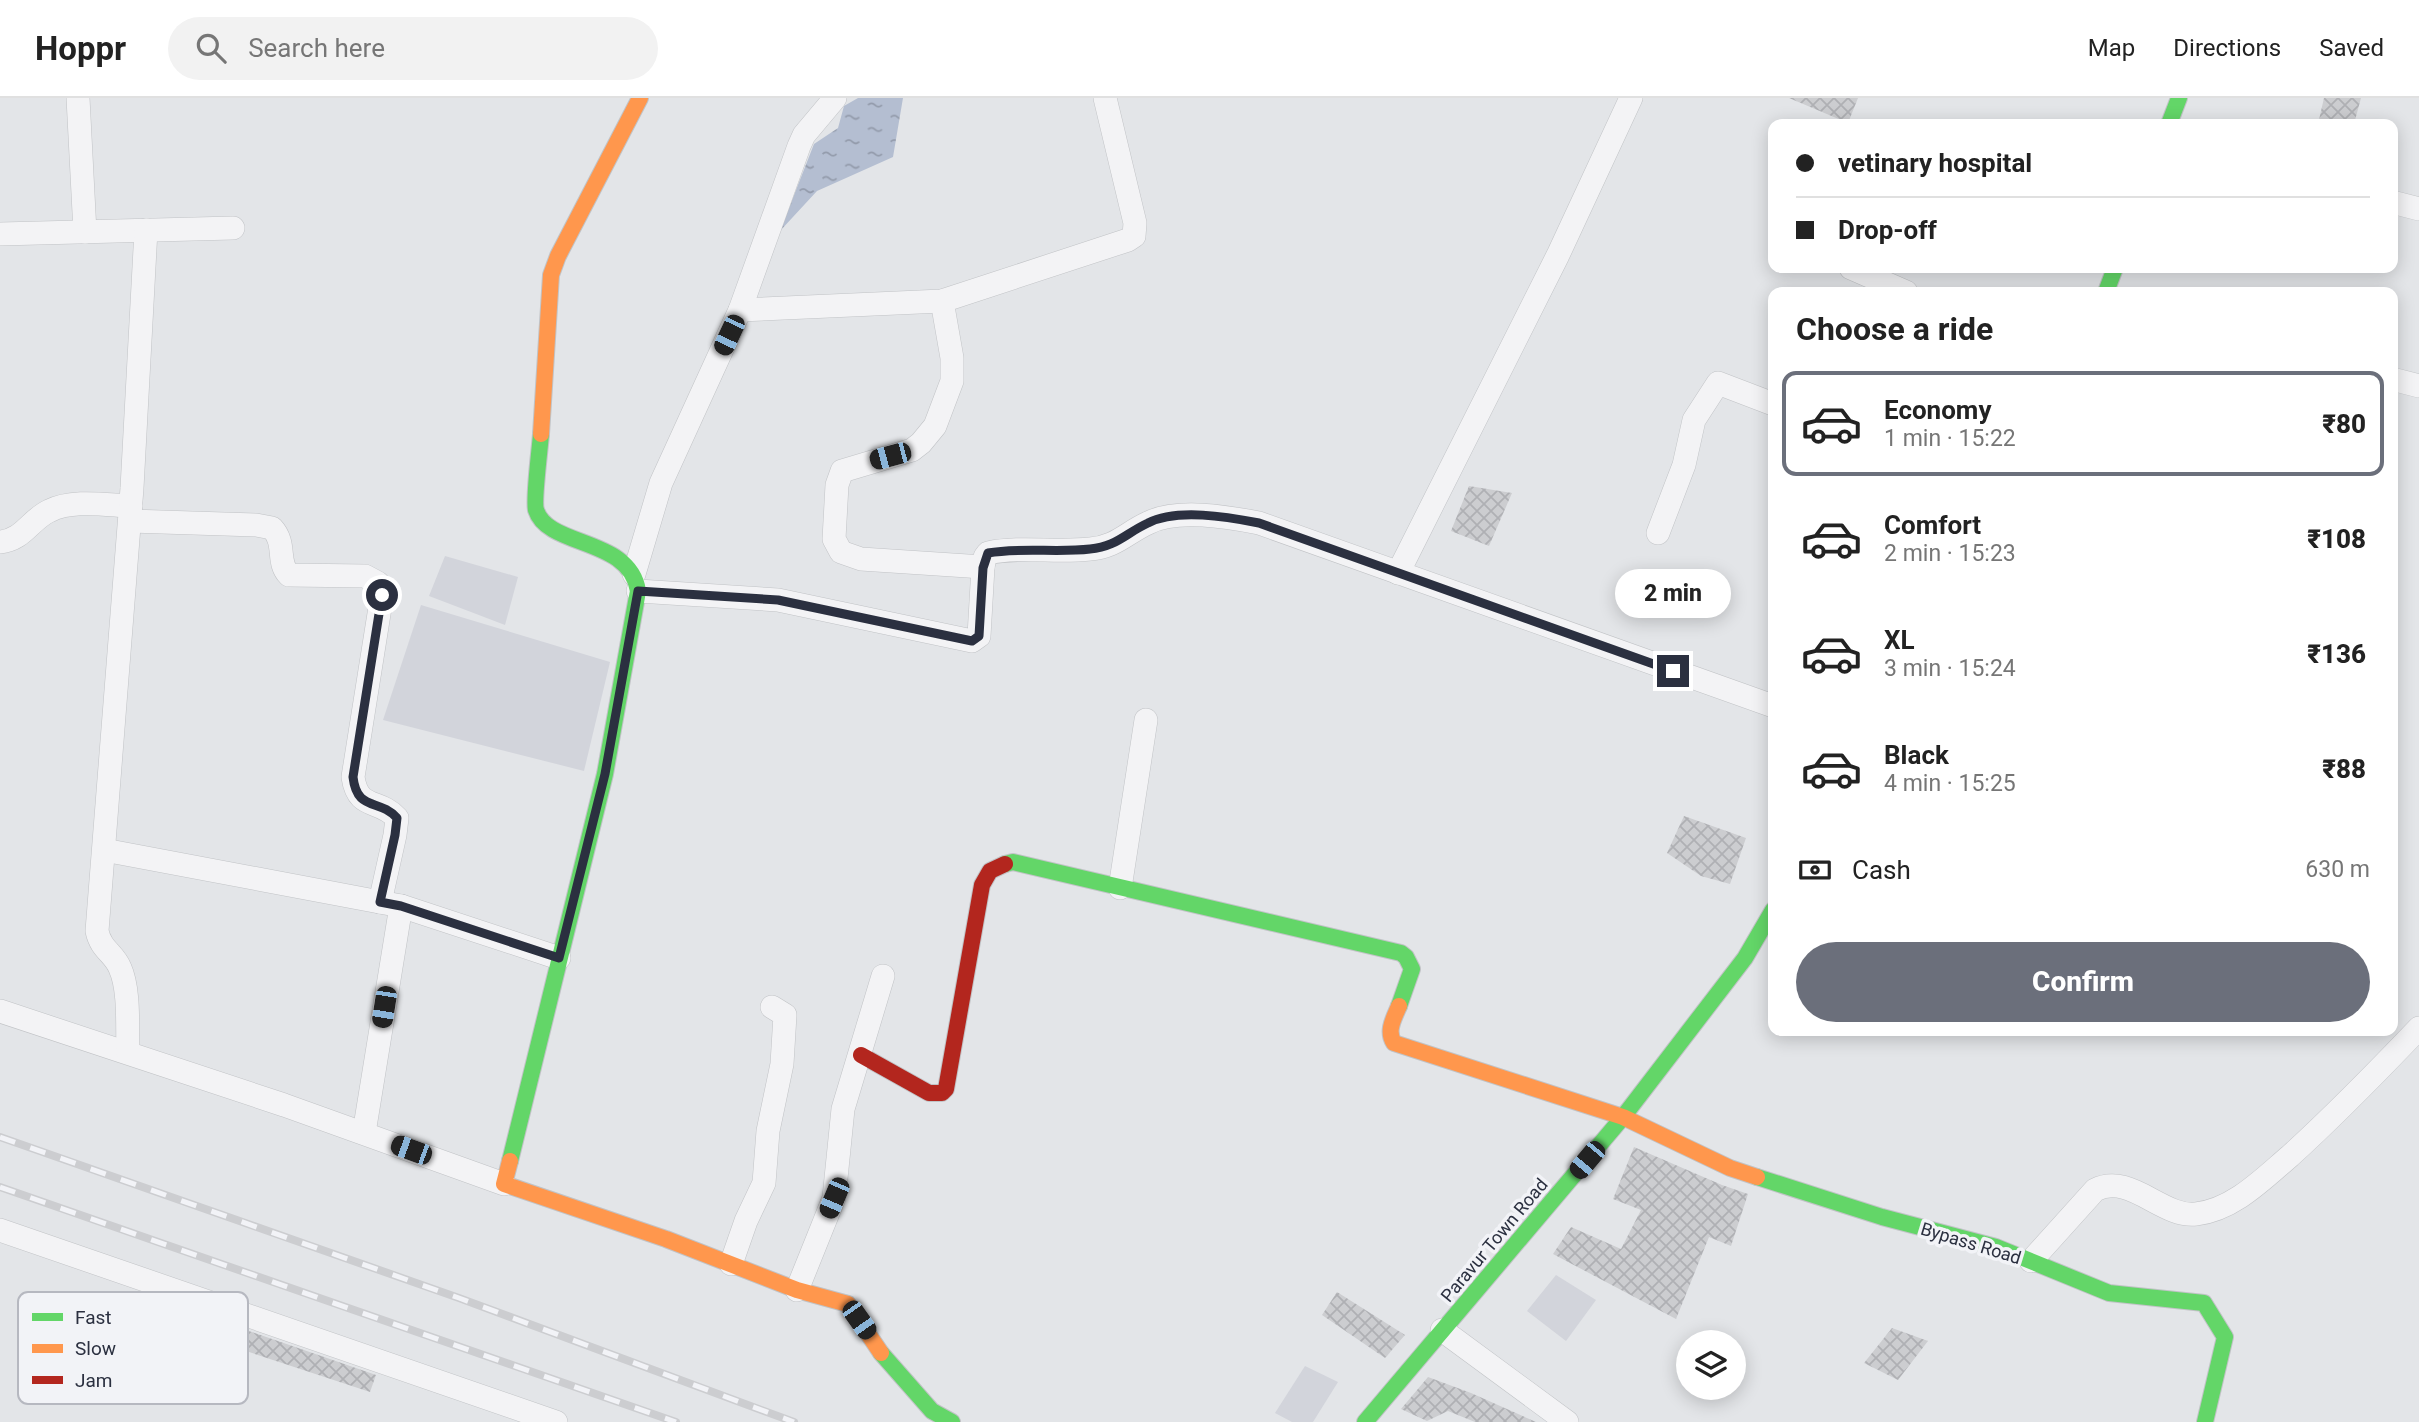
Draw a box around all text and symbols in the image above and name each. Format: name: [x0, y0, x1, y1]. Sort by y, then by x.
search box: [168, 17, 658, 80]
text: Hoppr: [35, 29, 126, 68]
icon: search: [192, 29, 230, 67]
text: Search here: [248, 33, 385, 63]
text: Map: [2088, 34, 2135, 62]
text: Directions: [2173, 34, 2281, 62]
text: Saved: [2319, 34, 2384, 62]
text: vetinary hospital: [1838, 148, 2032, 178]
text: Drop-off: [1838, 215, 1937, 245]
text: Choose a ride: [1796, 310, 1993, 348]
car: [711, 312, 748, 358]
icon: car: [1800, 392, 1863, 455]
text: Economy: [1884, 395, 1991, 425]
text: ₹80: [2322, 409, 2366, 439]
text: 1 min · 15:22: [1884, 425, 2016, 452]
car: [867, 440, 914, 472]
icon: car: [1800, 507, 1863, 570]
text: Comfort: [1884, 510, 1981, 540]
text: ₹108: [2307, 524, 2366, 554]
text: 2 min · 15:23: [1884, 540, 2016, 567]
callout: 2 min: [1615, 570, 1731, 618]
route start: [366, 579, 398, 611]
text: 2 min: [1644, 580, 1702, 607]
icon: car: [1800, 622, 1863, 685]
text: XL: [1884, 625, 1915, 655]
text: ₹136: [2307, 639, 2366, 669]
route end: [1657, 655, 1689, 687]
text: 3 min · 15:24: [1884, 655, 2016, 682]
icon: car: [1800, 737, 1863, 800]
text: Black: [1884, 740, 1949, 770]
text: ₹88: [2322, 754, 2366, 784]
text: 4 min · 15:25: [1884, 770, 2016, 797]
icon: cash: [1796, 851, 1834, 889]
text: Cash: [1852, 855, 1911, 885]
text: 630 m: [2305, 856, 2370, 883]
button: Confirm: [1796, 942, 2370, 1022]
car: [371, 985, 398, 1029]
car: [388, 1133, 435, 1167]
car: [1566, 1137, 1609, 1183]
street label: Paravur Town Road: [1436, 1174, 1552, 1306]
car: [817, 1175, 852, 1221]
street label: Bypass Road: [1918, 1218, 2024, 1268]
legend: [18, 1292, 248, 1404]
car: [839, 1297, 880, 1343]
text: Fast: [75, 1306, 112, 1329]
map controls: [1676, 1330, 1746, 1400]
button: layers: [1676, 1330, 1746, 1400]
text: Slow: [75, 1337, 116, 1360]
text: Jam: [75, 1369, 112, 1392]

